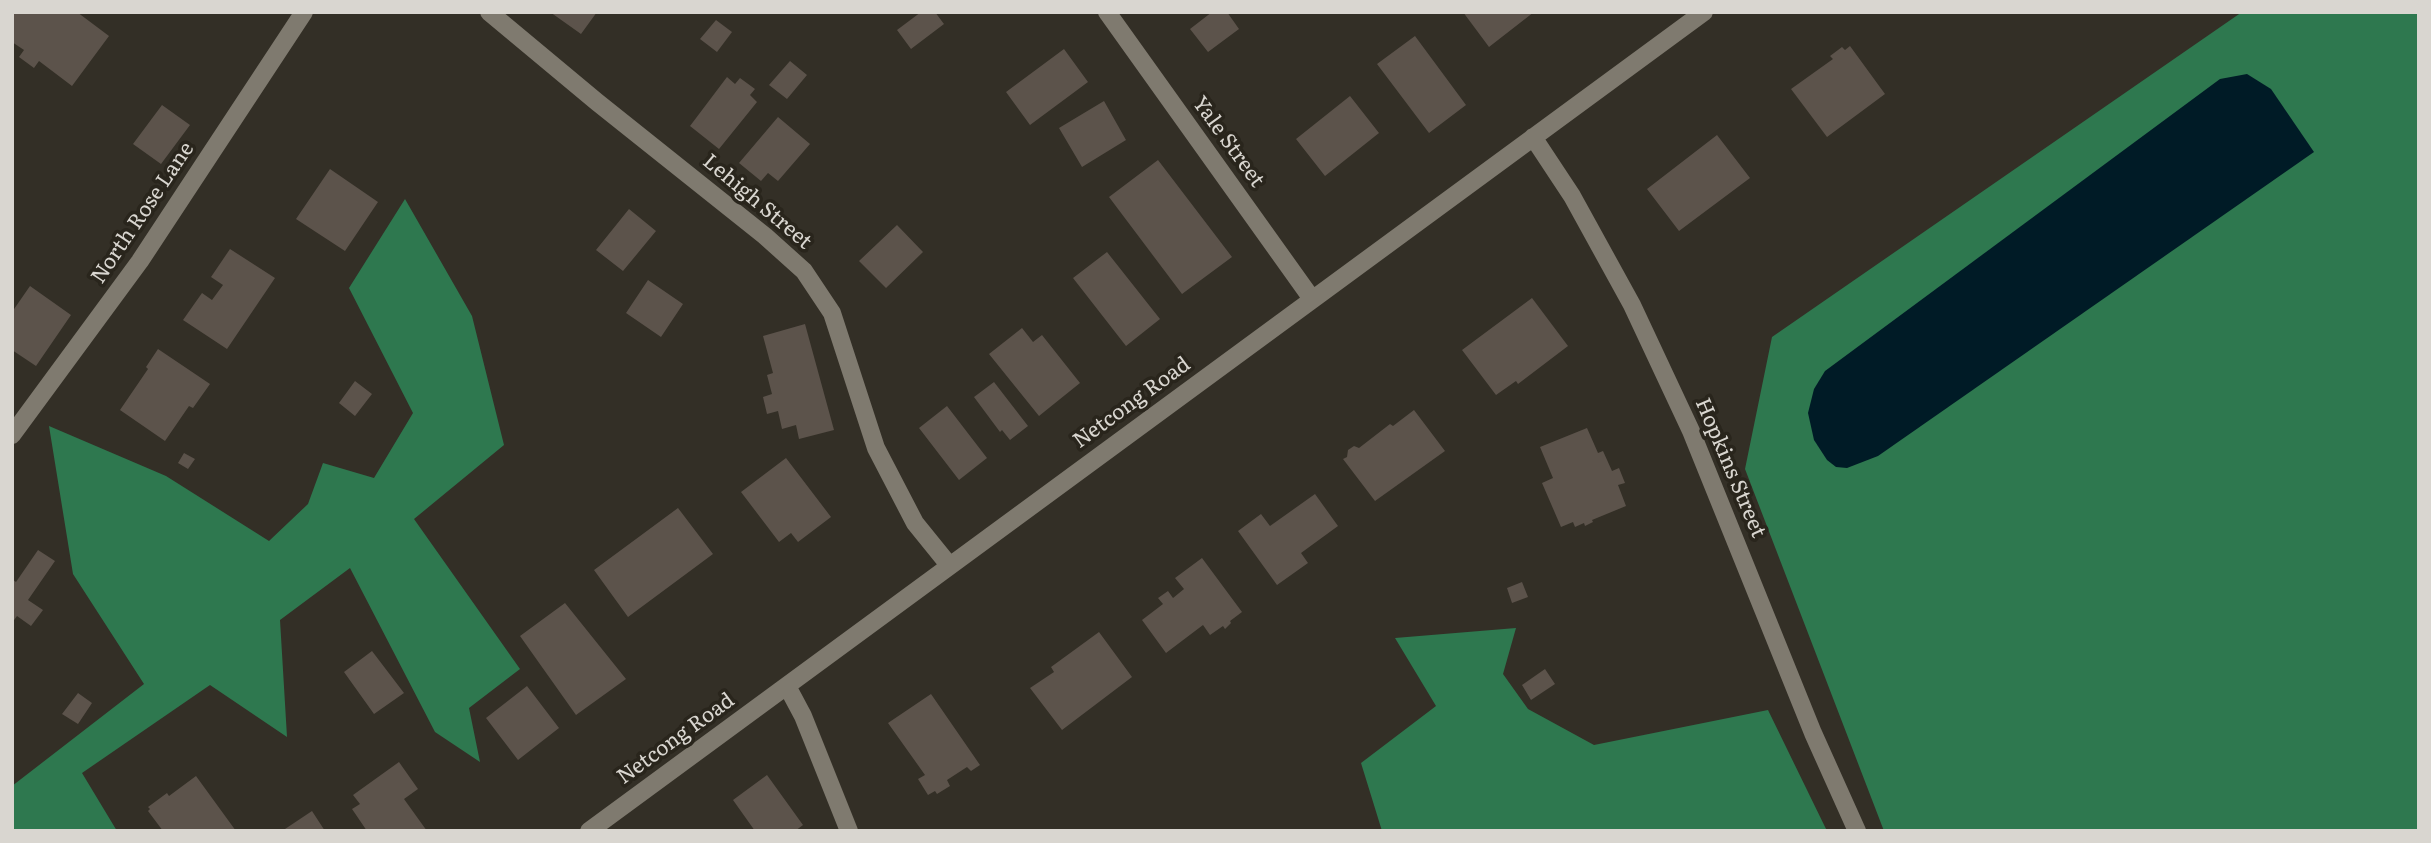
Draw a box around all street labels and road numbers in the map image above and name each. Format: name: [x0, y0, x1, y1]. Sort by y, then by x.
street label: Yale Street: [1187, 92, 1269, 192]
street label: North Rose Lane: [86, 137, 200, 289]
street label: Lehigh Street: [697, 149, 817, 255]
street label: Netcong Road: [1068, 352, 1196, 454]
street label: Hopkins Street: [1689, 394, 1771, 542]
street label: Netcong Road: [612, 688, 740, 790]

